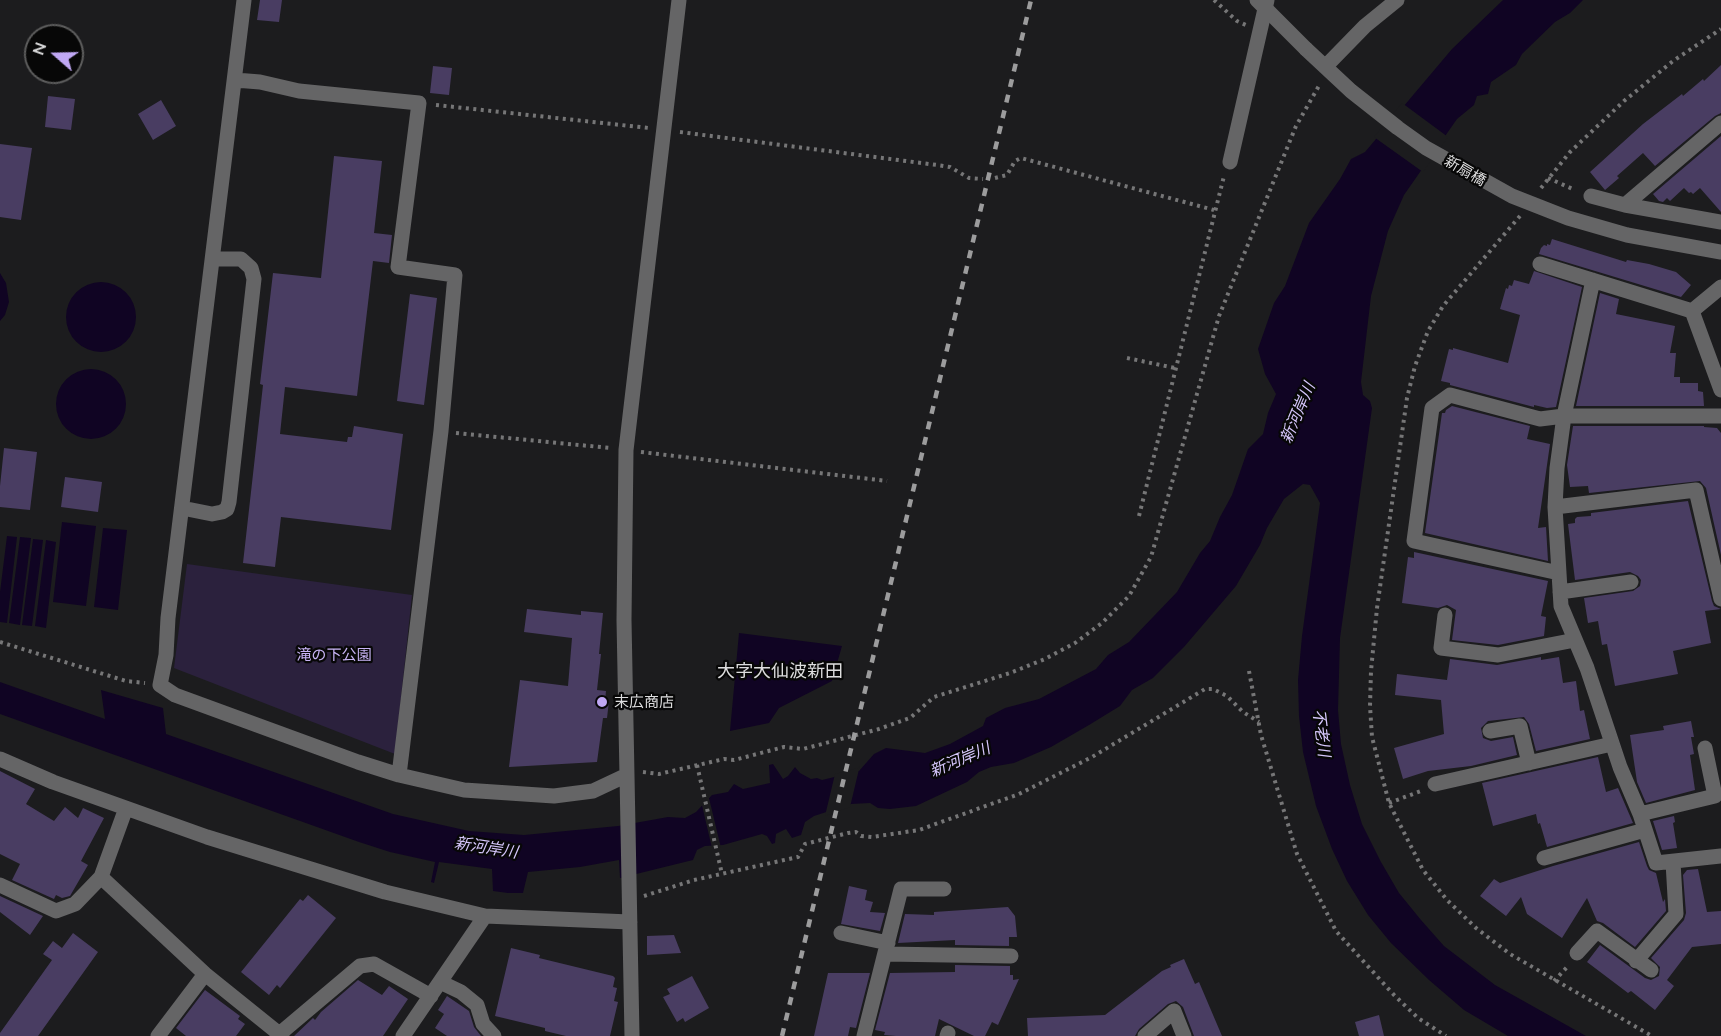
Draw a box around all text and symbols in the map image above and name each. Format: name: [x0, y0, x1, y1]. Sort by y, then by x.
north arrow: [24, 24, 84, 84]
text: N: [27, 39, 50, 58]
street label: 新扇橋: [1441, 152, 1489, 190]
water label: 新河岸川: [1277, 380, 1319, 446]
park label: 滝の下公園: [297, 646, 371, 664]
district label: 大字大仙波新田: [717, 661, 843, 683]
place label: 末広商店: [614, 693, 674, 711]
marker: 末広商店: [595, 695, 609, 709]
water label: 不老川: [1309, 708, 1333, 758]
water label: 新河岸川: [927, 739, 993, 781]
water label: 新河岸川: [453, 834, 519, 862]

